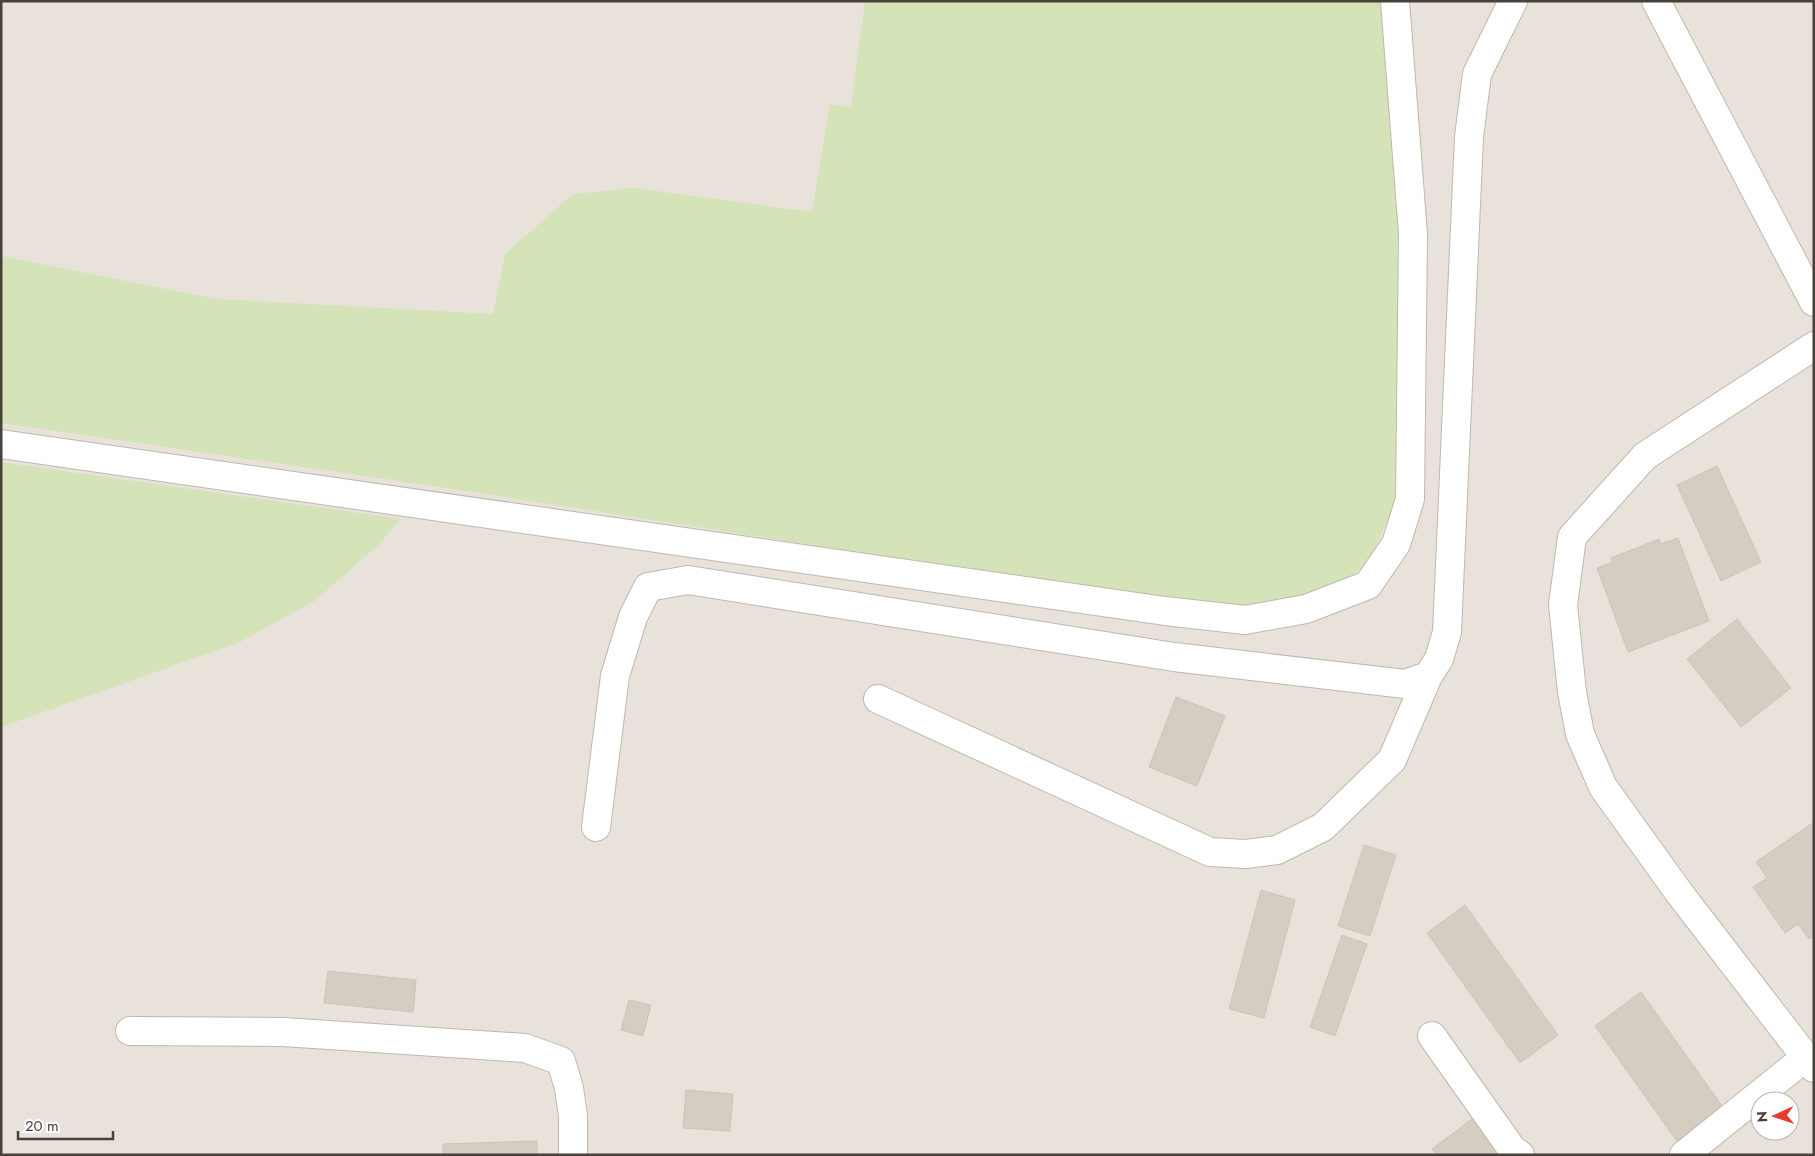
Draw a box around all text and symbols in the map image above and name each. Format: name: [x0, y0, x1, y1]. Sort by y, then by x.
north arrow: [1750, 1091, 1800, 1141]
scale bar: [18, 1108, 112, 1140]
text: N: [1752, 1111, 1772, 1123]
text: 20 m: [25, 1115, 59, 1137]

